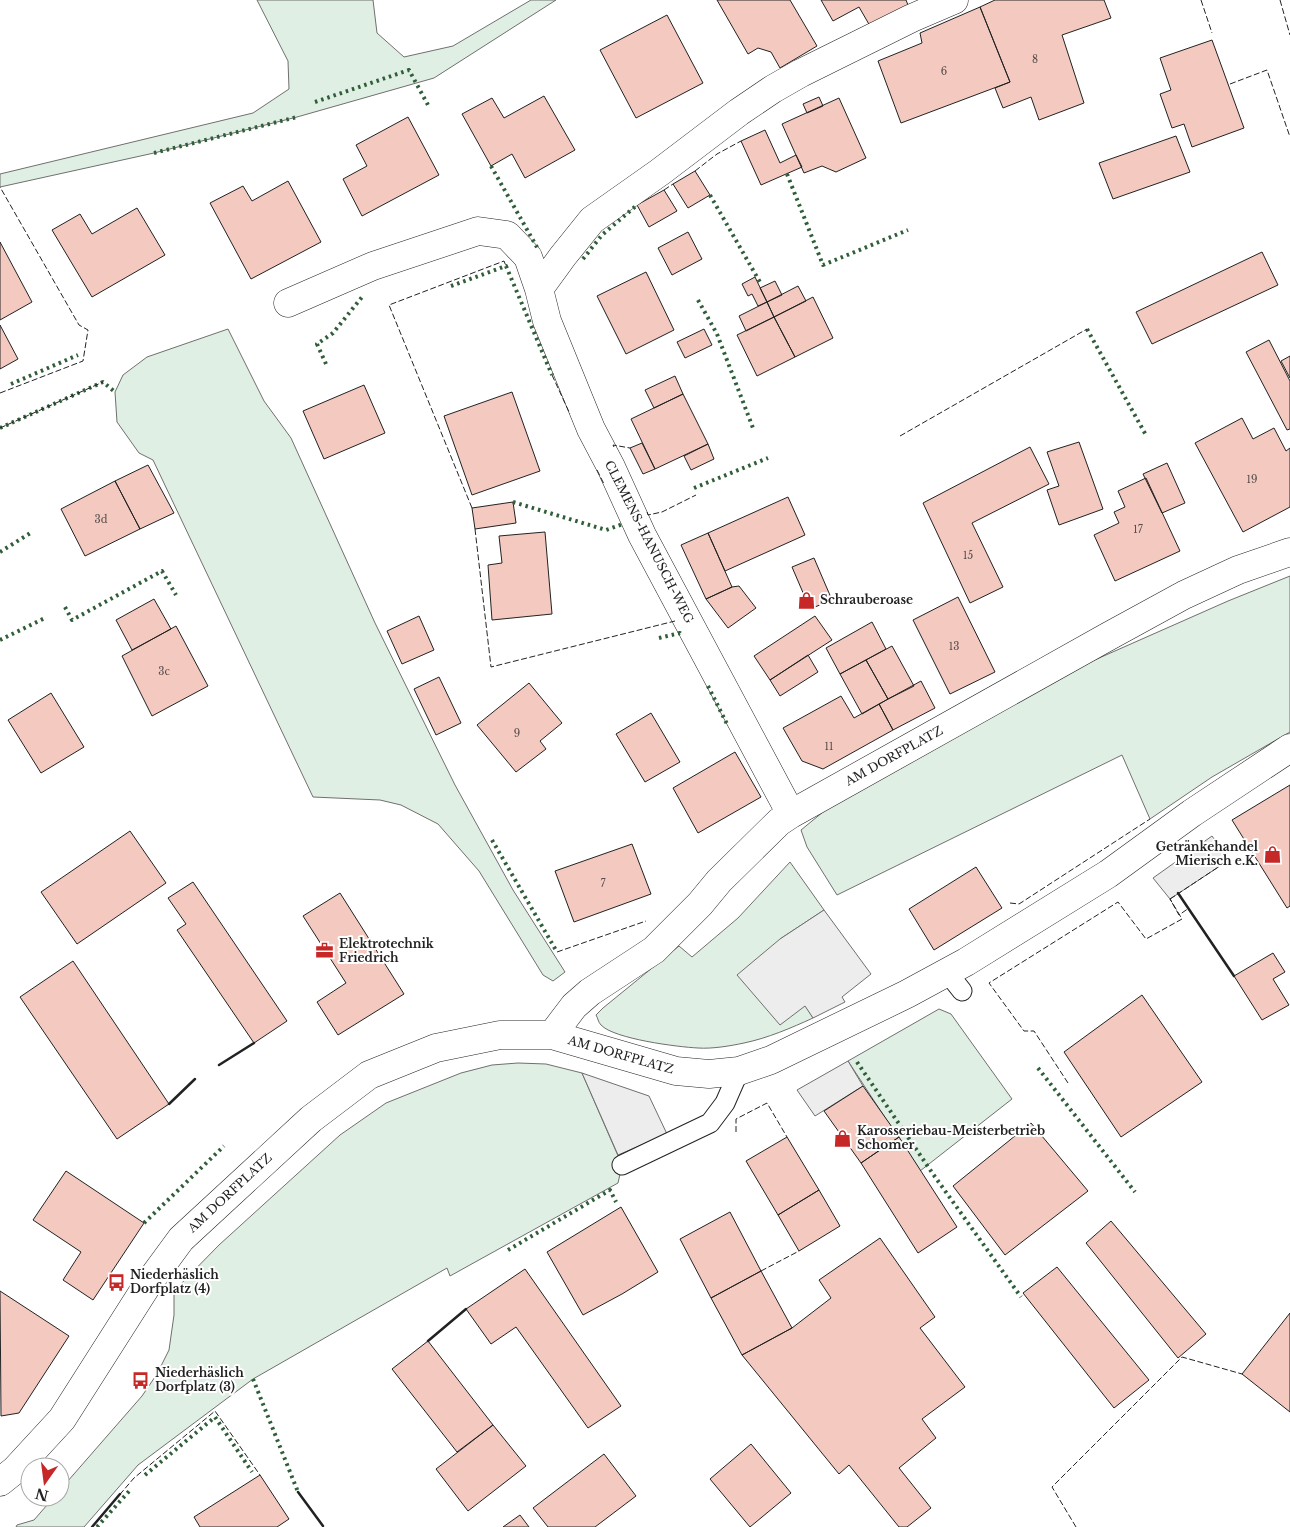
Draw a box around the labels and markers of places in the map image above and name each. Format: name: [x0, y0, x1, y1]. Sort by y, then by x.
shop icon: Schrauberoase: [796, 590, 816, 610]
place label: Schrauberoase: [820, 592, 913, 607]
place label: Getränkehandel Mierisch e.K.: [1156, 839, 1259, 868]
shop icon: Getränkehandel Mierisch e.K.: [1262, 844, 1282, 864]
place label: Elektrotechnik Friedrich: [339, 936, 435, 965]
office icon: Elektrotechnik Friedrich: [315, 941, 335, 961]
place label: Karosseriebau-Meisterbetrieb Schomer: [857, 1123, 1045, 1152]
shop icon: Karosseriebau-Meisterbetrieb Schomer: [833, 1128, 853, 1148]
place label: Niederhäslich Dorfplatz (4): [130, 1267, 219, 1296]
bus stop icon: Niederhäslich Dorfplatz (4): [106, 1272, 126, 1292]
place label: Niederhäslich Dorfplatz (3): [155, 1365, 244, 1394]
bus stop icon: Niederhäslich Dorfplatz (3): [131, 1370, 151, 1390]

